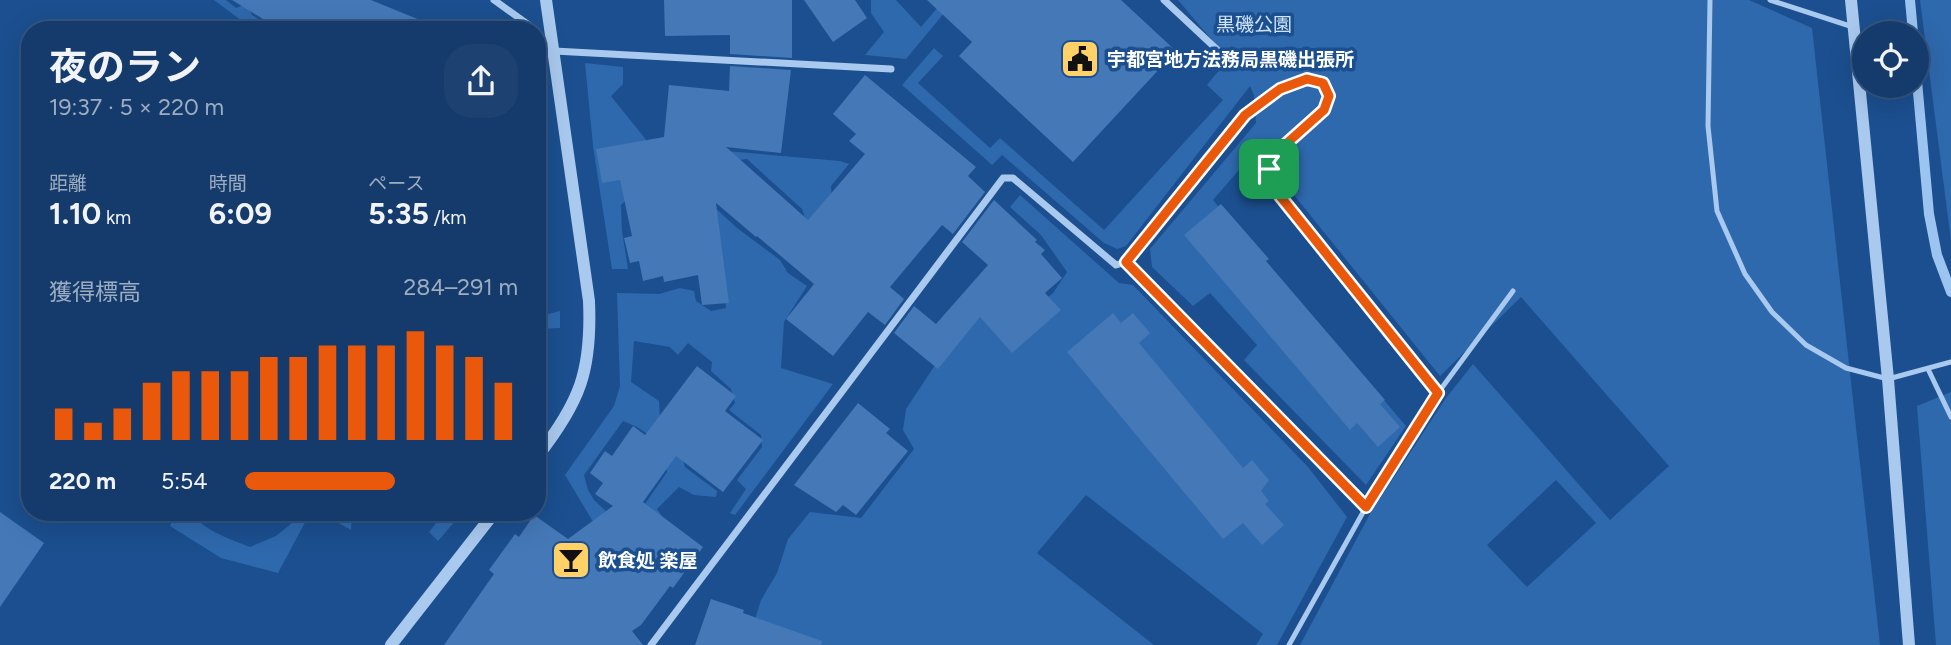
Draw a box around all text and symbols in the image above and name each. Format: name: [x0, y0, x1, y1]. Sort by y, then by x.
park label: 黒磯公園: [1216, 13, 1292, 36]
map controls: [1852, 21, 1929, 98]
button: locate: [1852, 21, 1929, 98]
public building icon: 宇都宮地方法務局黒磯出張所: [1059, 38, 1101, 80]
text: 夜のラン: [49, 44, 201, 90]
button: share: [444, 44, 518, 118]
place label: 宇都宮地方法務局黒磯出張所: [1107, 48, 1354, 71]
text: 19:37 · 5 × 220 m: [49, 93, 224, 121]
pin: [1239, 139, 1299, 199]
icon: arrive: [1250, 150, 1288, 188]
text: 距離: [49, 172, 87, 195]
text: 時間: [209, 172, 247, 195]
text: ペース: [368, 172, 424, 195]
text: 1.10: [49, 195, 101, 232]
text: 6:09: [209, 195, 272, 232]
text: 5:35: [368, 195, 429, 232]
text: km: [101, 206, 131, 229]
text: /km: [429, 206, 466, 229]
text: 284–291 m: [403, 273, 518, 301]
text: 獲得標高: [49, 278, 141, 306]
text: 220 m: [49, 467, 116, 495]
text: 5:54: [161, 467, 208, 495]
bar icon: 飲食処 楽屋: [550, 539, 592, 581]
place label: 飲食処 楽屋: [598, 549, 698, 572]

